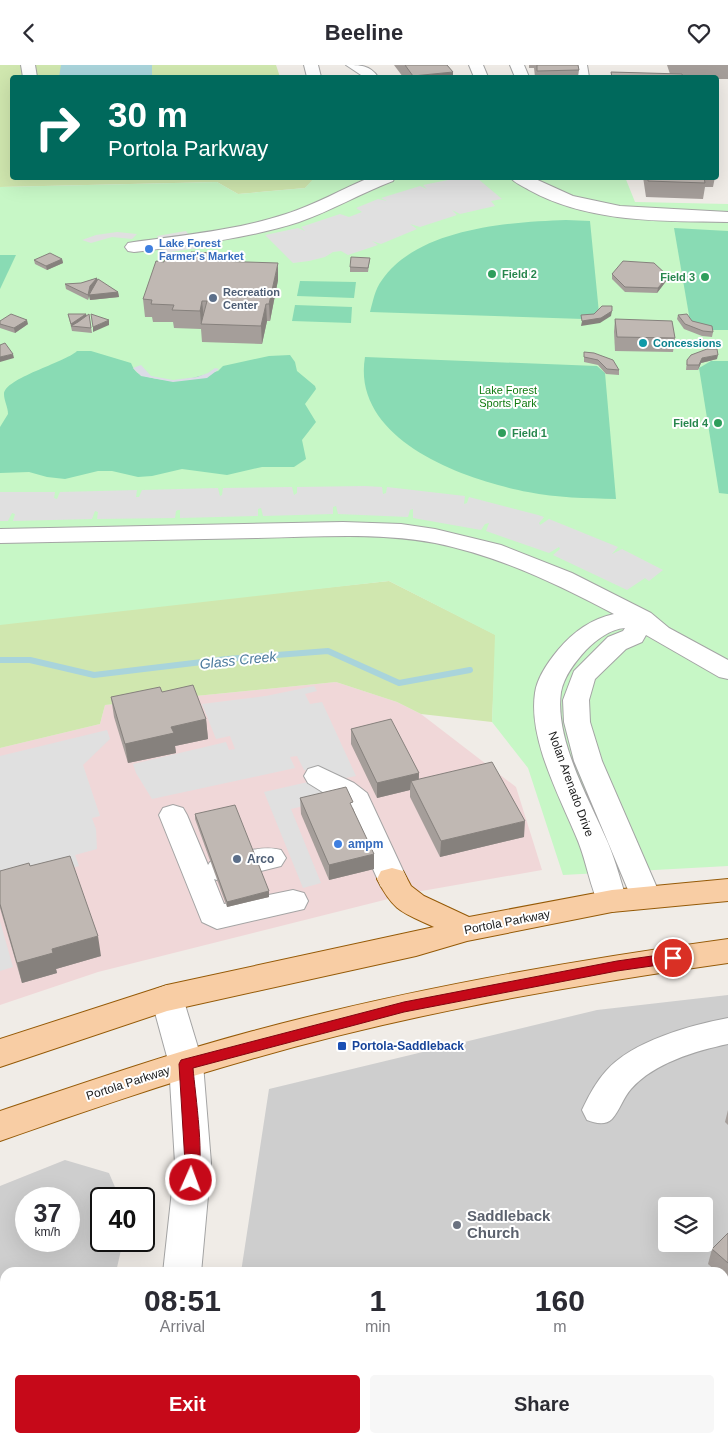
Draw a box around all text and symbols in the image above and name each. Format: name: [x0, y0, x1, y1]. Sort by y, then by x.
icon: back: [15, 19, 43, 47]
icon: heart: [685, 19, 713, 47]
text: Beeline: [325, 20, 403, 45]
icon: right: [25, 95, 90, 160]
text: 30 m: [108, 95, 188, 134]
text: Portola Parkway: [108, 136, 268, 161]
place label: Lake Forest Farmer's Market: [159, 237, 244, 262]
marker: Lake Forest Farmer's Market: [143, 243, 155, 255]
marker: Field 2: [486, 268, 498, 280]
place label: Field 2: [502, 268, 537, 280]
place label: Field 3: [660, 271, 695, 283]
marker: Field 3: [699, 271, 711, 283]
place label: Recreation Center: [223, 286, 280, 311]
marker: Recreation Center: [207, 292, 219, 304]
marker: Concessions: [637, 337, 649, 349]
place label: Concessions: [653, 337, 721, 349]
park label: Lake Forest Sports Park: [479, 384, 537, 409]
place label: Field 4: [673, 417, 709, 429]
marker: Field 4: [712, 417, 724, 429]
marker: Field 1: [496, 427, 508, 439]
place label: Field 1: [512, 427, 547, 439]
water label: Glass Creek: [199, 648, 278, 672]
street label: Nolan Arenado Drive: [545, 730, 597, 839]
place label: ampm: [348, 837, 383, 851]
marker: ampm: [332, 838, 344, 850]
place label: Arco: [247, 852, 274, 866]
marker: Arco: [231, 853, 243, 865]
street label: Portola Parkway: [463, 907, 551, 937]
pin: [652, 937, 694, 979]
icon: arrive: [659, 944, 687, 972]
place label: Portola-Saddleback: [352, 1039, 464, 1053]
marker: Portola-Saddleback: [336, 1040, 348, 1052]
street label: Portola Parkway: [84, 1063, 172, 1103]
position arrow: [164, 1153, 216, 1205]
speed limit sign: 40: [90, 1187, 155, 1252]
map controls: [658, 1197, 713, 1252]
button: layers: [658, 1197, 713, 1252]
text: 37: [34, 1199, 61, 1227]
place label: Saddleback Church: [467, 1207, 551, 1241]
marker: Saddleback Church: [451, 1219, 463, 1231]
text: km/h: [34, 1225, 61, 1239]
text: 08:51: [144, 1284, 221, 1317]
text: 1: [369, 1284, 386, 1317]
text: 160: [535, 1284, 585, 1317]
text: Arrival: [160, 1318, 205, 1335]
text: min: [365, 1318, 391, 1335]
text: m: [553, 1318, 566, 1335]
button: Exit: [15, 1375, 360, 1433]
button: Share: [370, 1375, 714, 1433]

